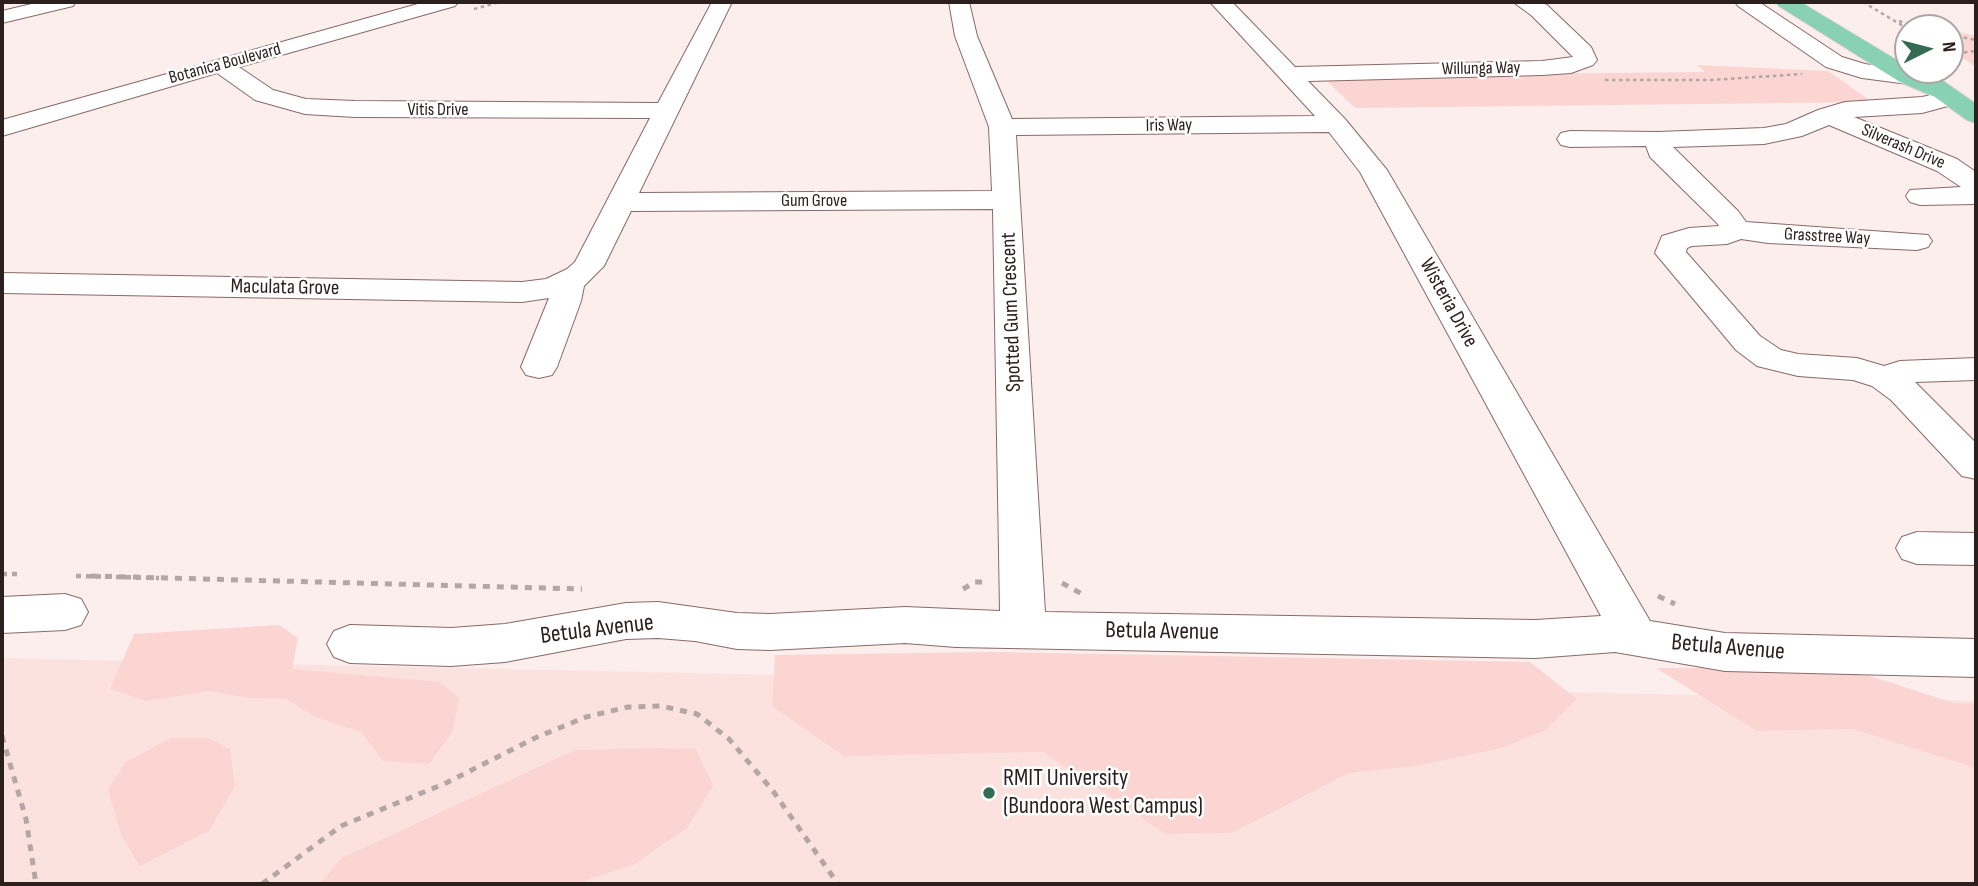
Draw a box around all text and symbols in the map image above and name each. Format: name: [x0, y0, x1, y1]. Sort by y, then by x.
north arrow: [1894, 14, 1964, 84]
street label: Botanica Boulevard: [167, 39, 283, 89]
text: N: [1936, 41, 1960, 53]
street label: Willunga Way: [1441, 58, 1521, 80]
street label: Vitis Drive: [407, 99, 469, 121]
street label: Iris Way: [1146, 115, 1192, 137]
street label: Silverash Drive: [1858, 120, 1948, 174]
street label: Gum Grove: [781, 190, 847, 212]
street label: Grasstree Way: [1783, 224, 1871, 250]
street label: Spotted Gum Crescent: [997, 232, 1027, 392]
street label: Wisteria Drive: [1413, 254, 1483, 352]
street label: Maculata Grove: [230, 274, 340, 302]
street label: Betula Avenue: [539, 609, 655, 651]
street label: Betula Avenue: [1105, 617, 1219, 647]
street label: Betula Avenue: [1670, 629, 1786, 667]
place label: RMIT University (Bundoora West Campus): [1003, 765, 1203, 821]
marker: RMIT University (Bundoora West Campus): [981, 785, 997, 801]

